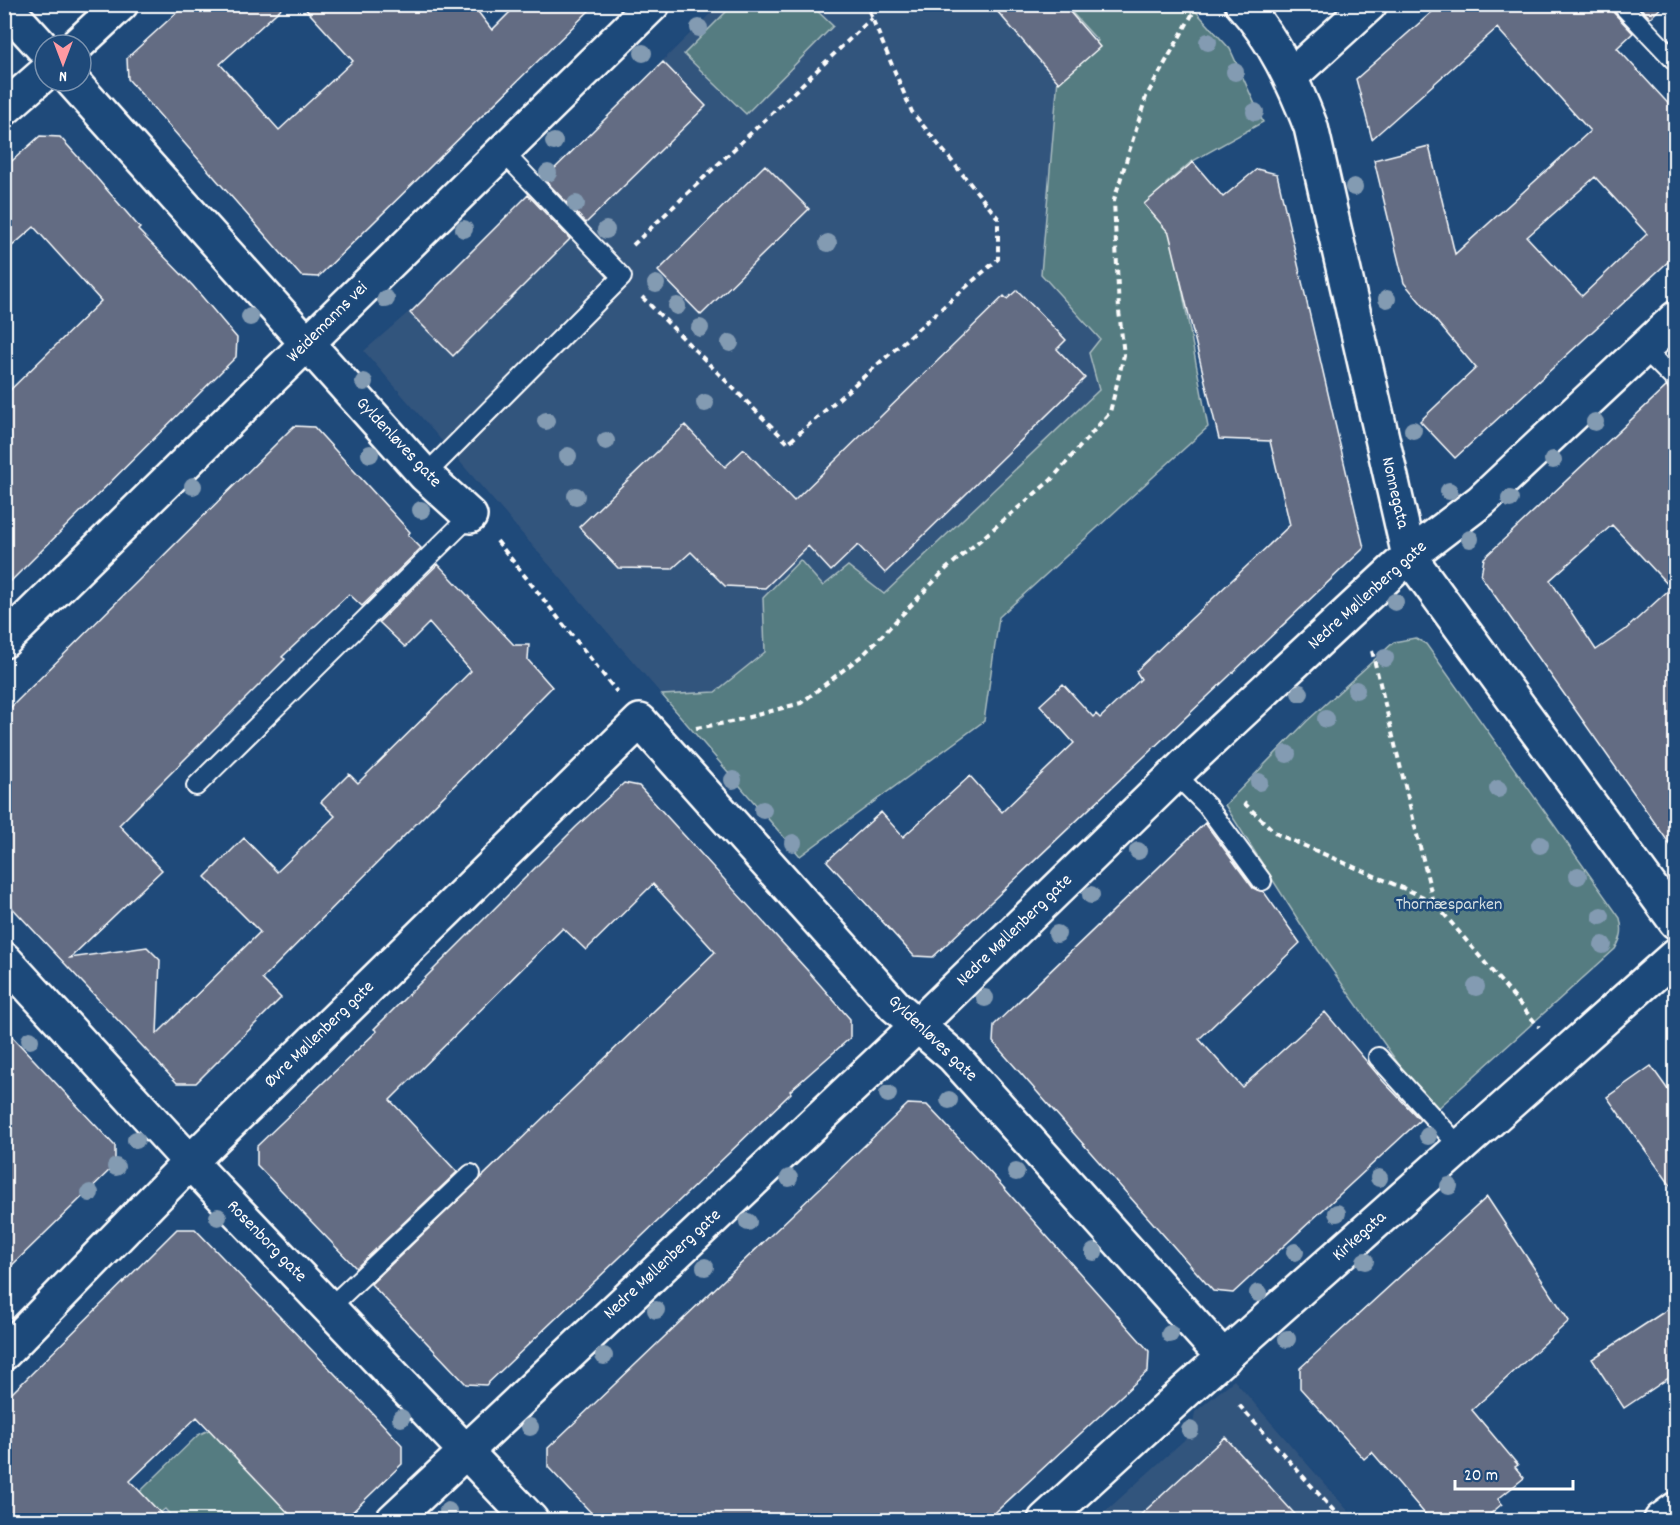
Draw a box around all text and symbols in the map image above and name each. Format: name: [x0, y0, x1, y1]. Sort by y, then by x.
north arrow: [33, 33, 93, 93]
text: N: [59, 64, 67, 87]
street label: Weidemanns vei: [282, 277, 374, 369]
street label: Gyldenløves gate: [349, 392, 447, 494]
street label: Nonnegata: [1374, 455, 1414, 532]
street label: Nedre Møllenberg gate: [1303, 536, 1433, 656]
street label: Nedre Møllenberg gate: [951, 869, 1079, 993]
park label: Thornæsparken: [1396, 893, 1502, 918]
street label: Øvre Møllenberg gate: [259, 976, 381, 1094]
street label: Gyldenløves gate: [882, 990, 982, 1088]
street label: Rosenborg gate: [220, 1195, 312, 1289]
street label: Nedre Møllenberg gate: [599, 1204, 727, 1326]
street label: Kirkegata: [1327, 1206, 1393, 1268]
scale bar: [1455, 1453, 1574, 1491]
text: 20 m: [1464, 1464, 1498, 1489]

